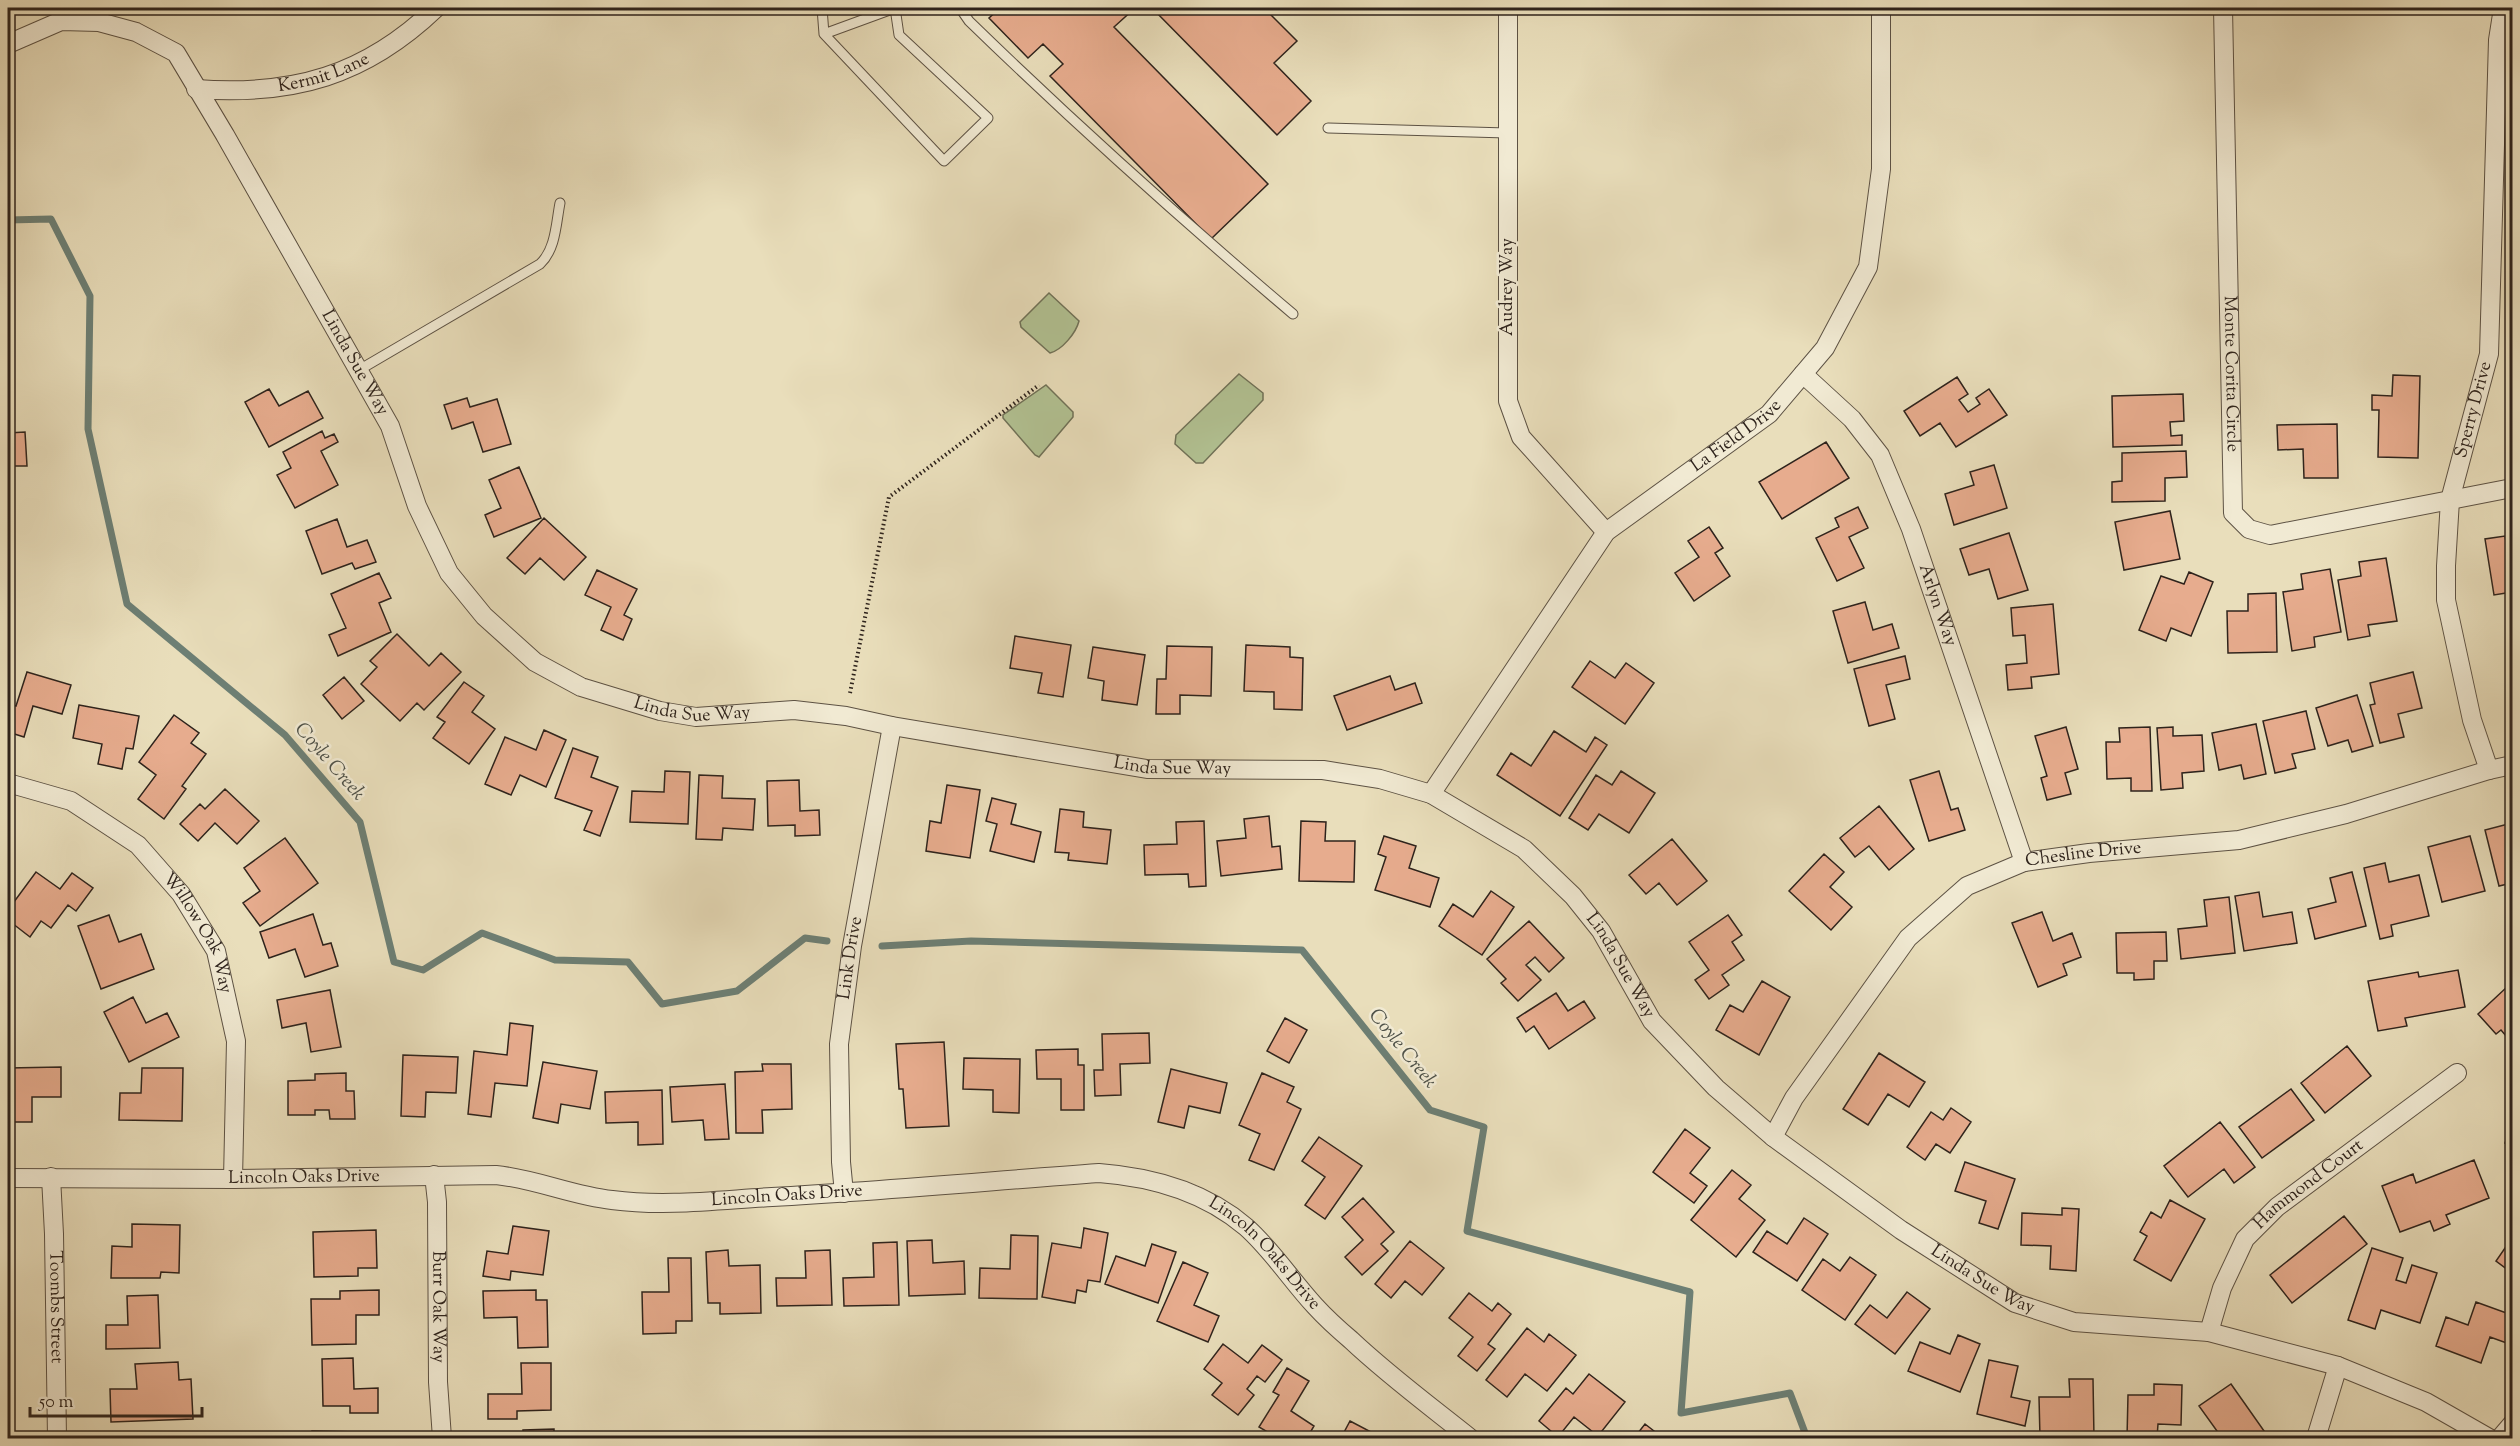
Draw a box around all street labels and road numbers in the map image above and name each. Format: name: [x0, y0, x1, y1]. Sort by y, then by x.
street label: Kermit Lane: [276, 47, 374, 100]
street label: Audrey Way: [1495, 238, 1521, 336]
street label: Monte Corita Circle: [2216, 296, 2245, 452]
street label: Linda Sue Way: [314, 305, 395, 421]
street label: Sperry Drive: [2449, 359, 2499, 461]
street label: La Field Drive: [1686, 394, 1789, 479]
street label: Arlyn Way: [1911, 561, 1963, 650]
street label: Linda Sue Way: [630, 691, 751, 730]
street label: Linda Sue Way: [1111, 751, 1231, 782]
street label: Chesline Drive: [2024, 836, 2142, 875]
street label: Willow Oak Way: [156, 868, 238, 996]
street label: Linda Sue Way: [1579, 908, 1661, 1023]
street label: Link Drive: [832, 914, 870, 1001]
street label: Hammond Court: [2248, 1134, 2369, 1236]
street label: Lincoln Oaks Drive: [228, 1164, 380, 1192]
street label: Lincoln Oaks Drive: [710, 1178, 863, 1214]
street label: Lincoln Oaks Drive: [1203, 1191, 1326, 1317]
street label: Linda Sue Way: [1925, 1239, 2038, 1321]
street label: Toombs Street: [41, 1250, 69, 1363]
street label: Burr Oak Way: [424, 1251, 451, 1363]

